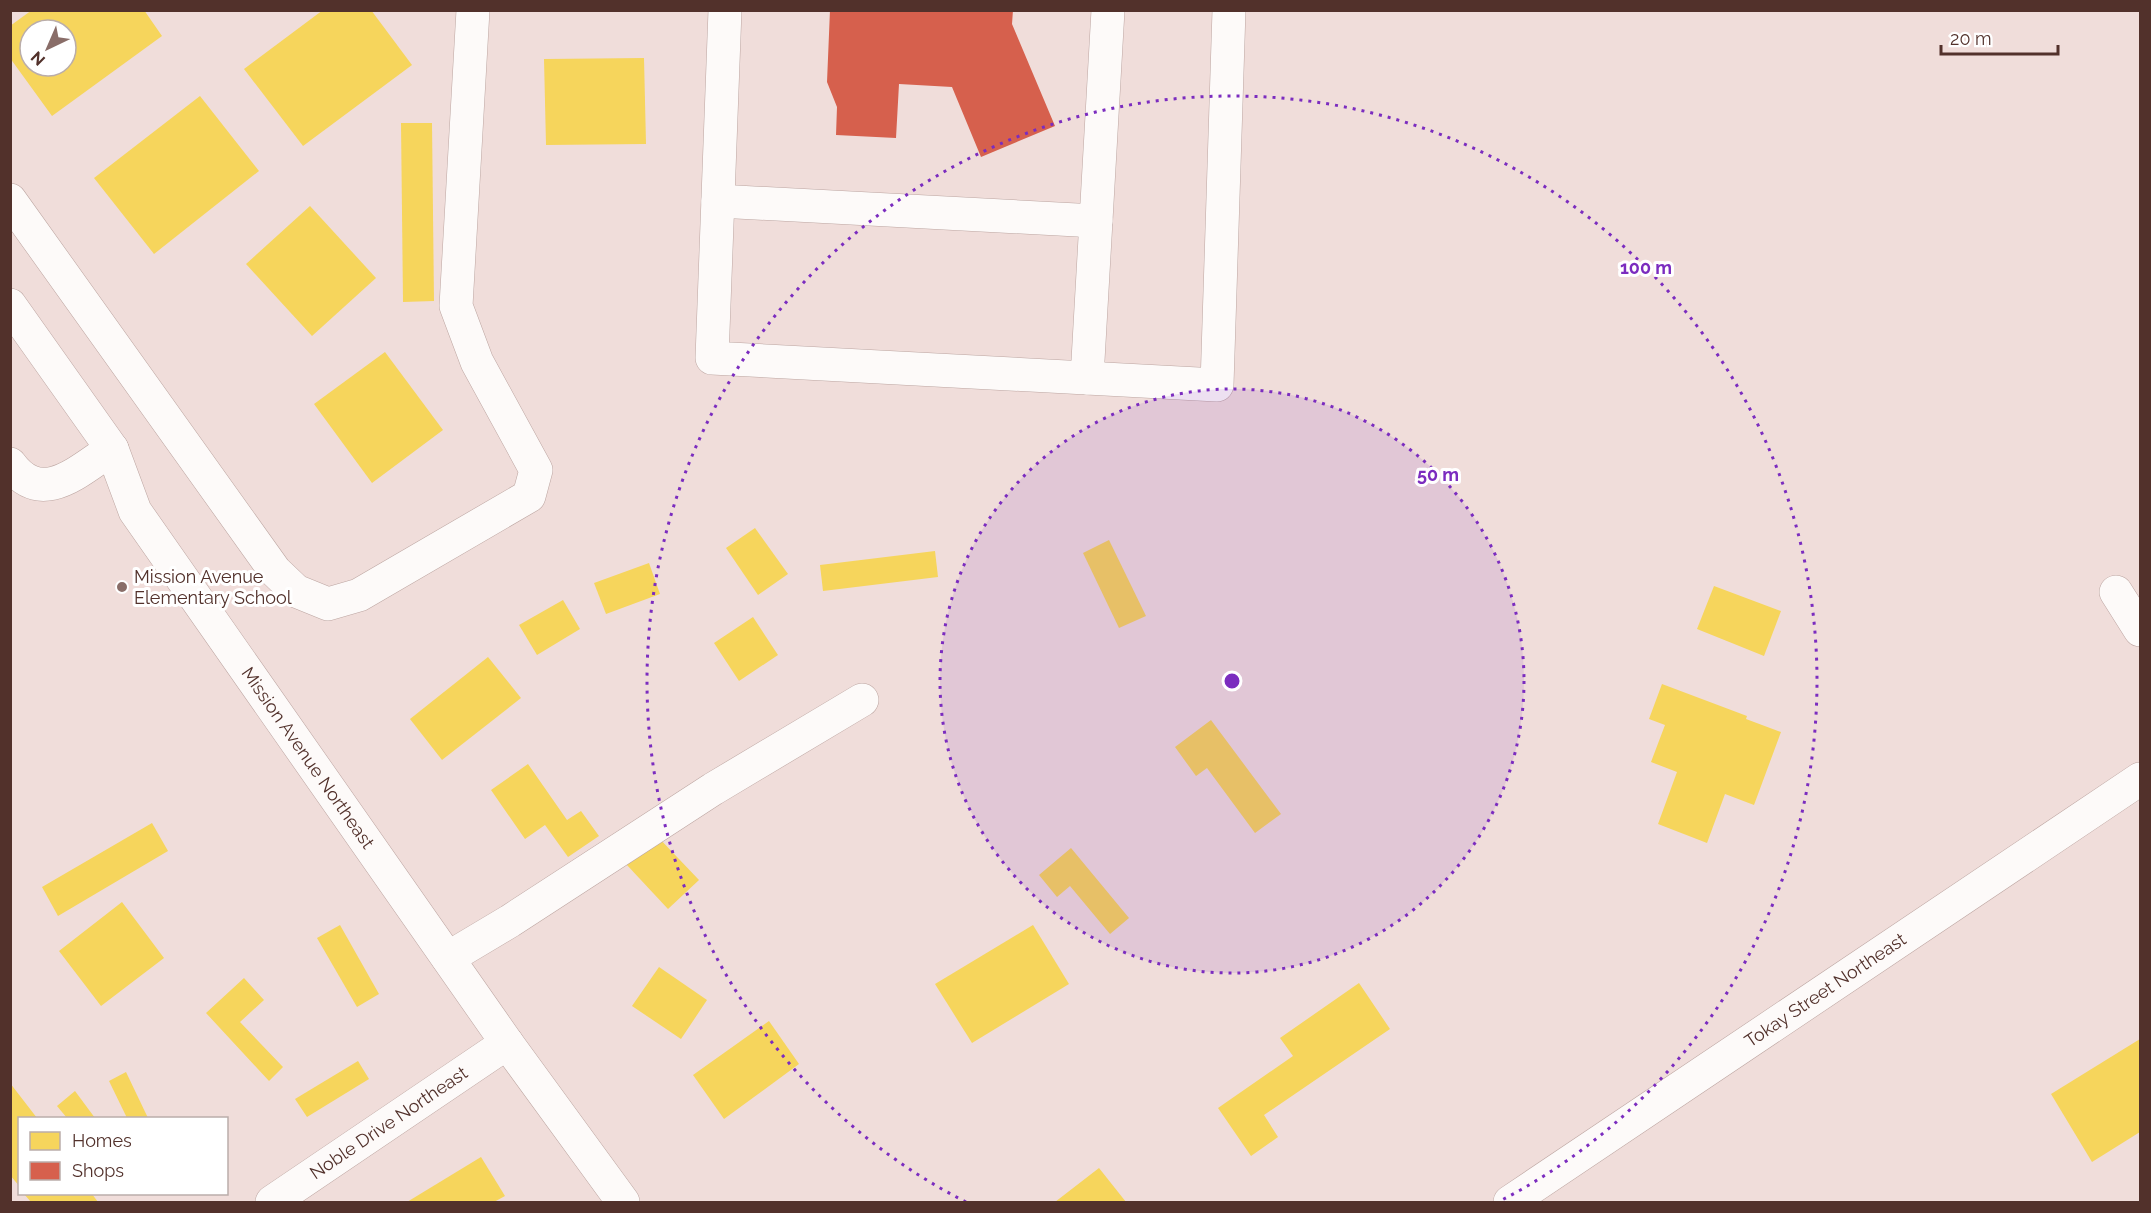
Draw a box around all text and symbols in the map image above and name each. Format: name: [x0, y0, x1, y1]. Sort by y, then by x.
north arrow: [18, 18, 78, 78]
scale bar: [1941, 18, 2058, 56]
text: 20 m: [1950, 28, 1992, 49]
text: N: [27, 47, 49, 70]
text: 100 m: [1620, 257, 1672, 278]
text: 50 m: [1417, 464, 1459, 485]
place label: Mission Avenue Elementary School: [134, 566, 292, 608]
marker: Mission Avenue Elementary School: [115, 580, 129, 594]
street label: Mission Avenue Northeast: [237, 663, 379, 852]
centre of rings: [1222, 671, 1242, 691]
street label: Tokay Street Northeast: [1741, 928, 1910, 1051]
street label: Noble Drive Northeast: [306, 1062, 471, 1183]
legend: [18, 1117, 228, 1195]
text: Homes: [72, 1130, 132, 1151]
text: Shops: [72, 1160, 124, 1181]

